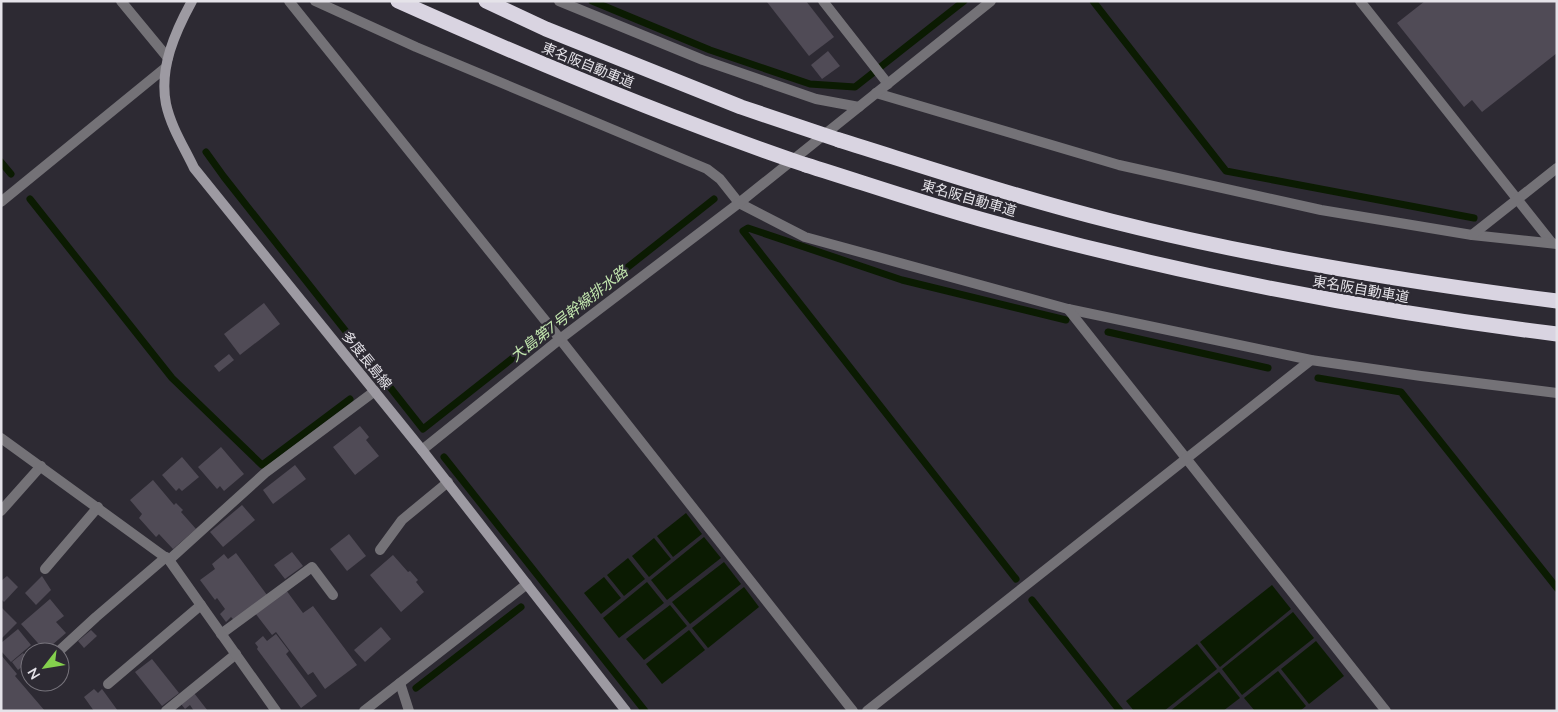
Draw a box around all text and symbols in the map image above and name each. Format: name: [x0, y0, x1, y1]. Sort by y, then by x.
street label: 東名阪自動車道: [539, 38, 637, 93]
street label: 東名阪自動車道: [919, 176, 1019, 221]
water label: 大島第7号幹線排水路: [506, 261, 633, 366]
street label: 東名阪自動車道: [1311, 272, 1411, 307]
street label: 多度長島線: [337, 327, 396, 393]
north arrow: [20, 642, 70, 692]
text: N: [23, 664, 45, 683]

